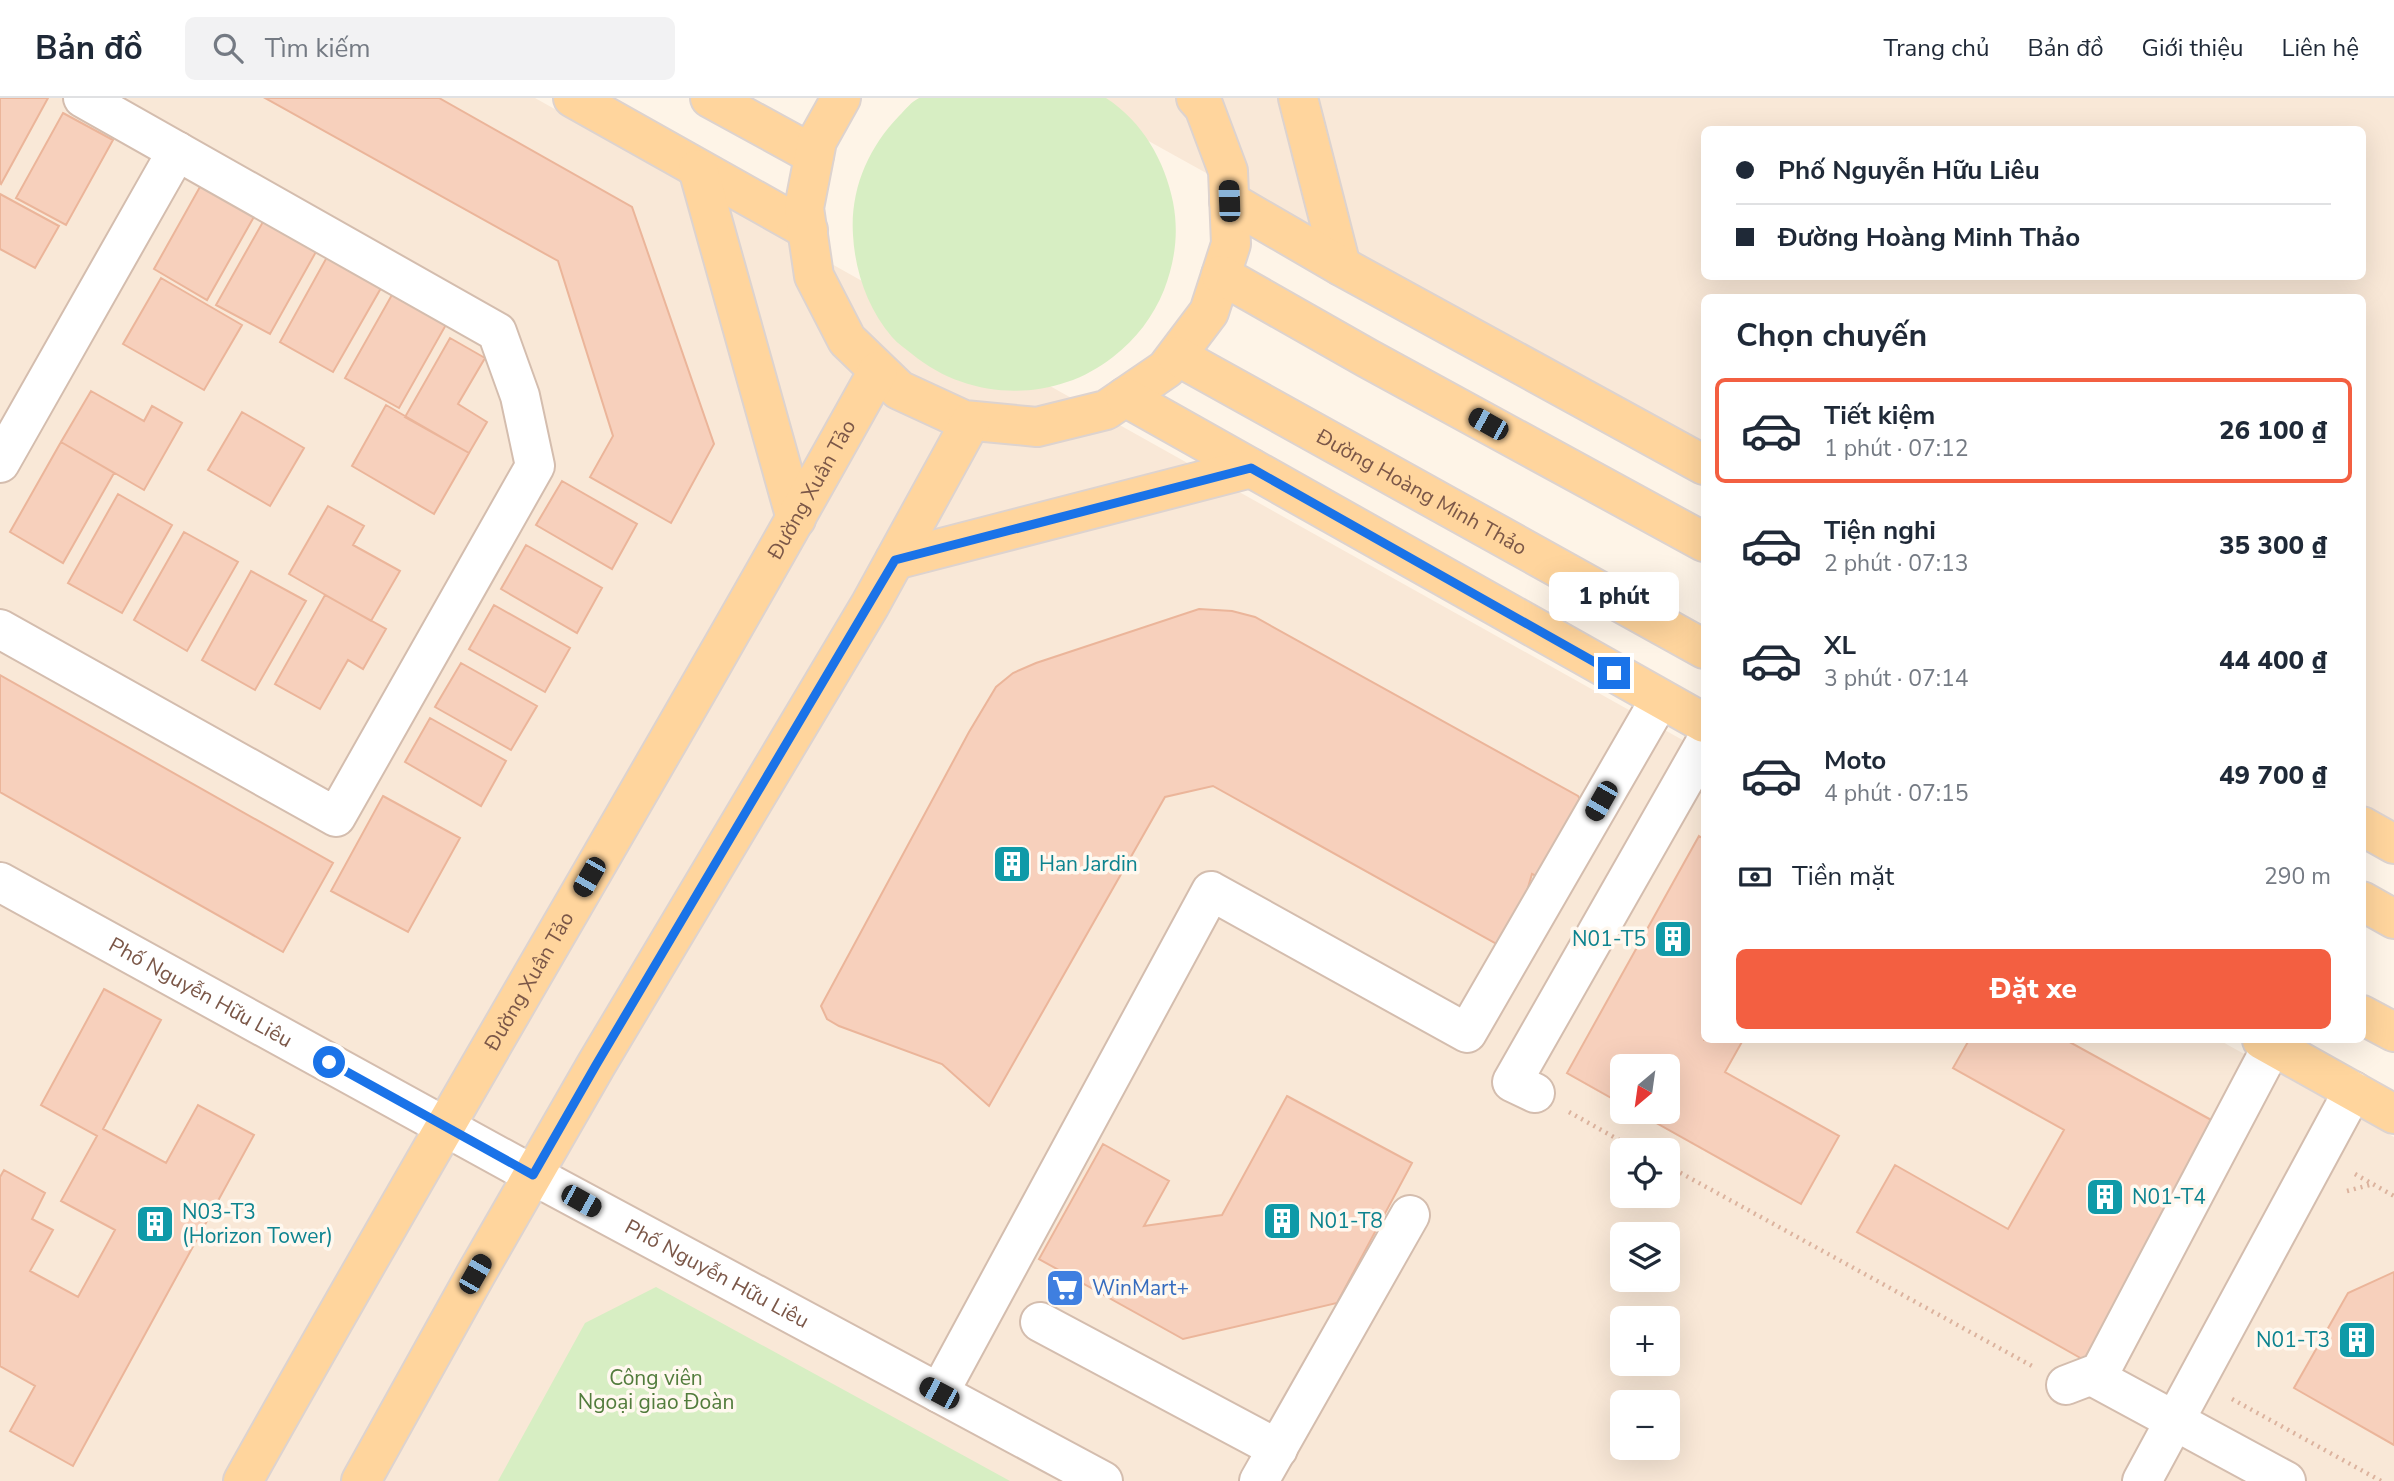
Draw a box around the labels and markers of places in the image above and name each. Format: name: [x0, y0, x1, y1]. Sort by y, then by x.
building icon: Han Jardin: [991, 843, 1033, 885]
place label: Han Jardin: [1039, 850, 1138, 878]
building icon: N01-T5: [1652, 918, 1694, 960]
place label: N01-T5: [1572, 925, 1646, 953]
building icon: N01-T4: [2084, 1176, 2126, 1218]
place label: N01-T4: [2132, 1183, 2206, 1211]
place label: N03-T3 (Horizon Tower): [182, 1198, 333, 1250]
building icon: N01-T8: [1261, 1200, 1303, 1242]
building icon: N03-T3 (Horizon Tower): [134, 1203, 176, 1245]
place label: N01-T8: [1309, 1207, 1383, 1235]
supermarket icon: WinMart+: [1044, 1267, 1086, 1309]
place label: WinMart+: [1092, 1274, 1189, 1302]
building icon: N01-T3: [2336, 1319, 2378, 1361]
place label: N01-T3: [2256, 1326, 2330, 1354]

